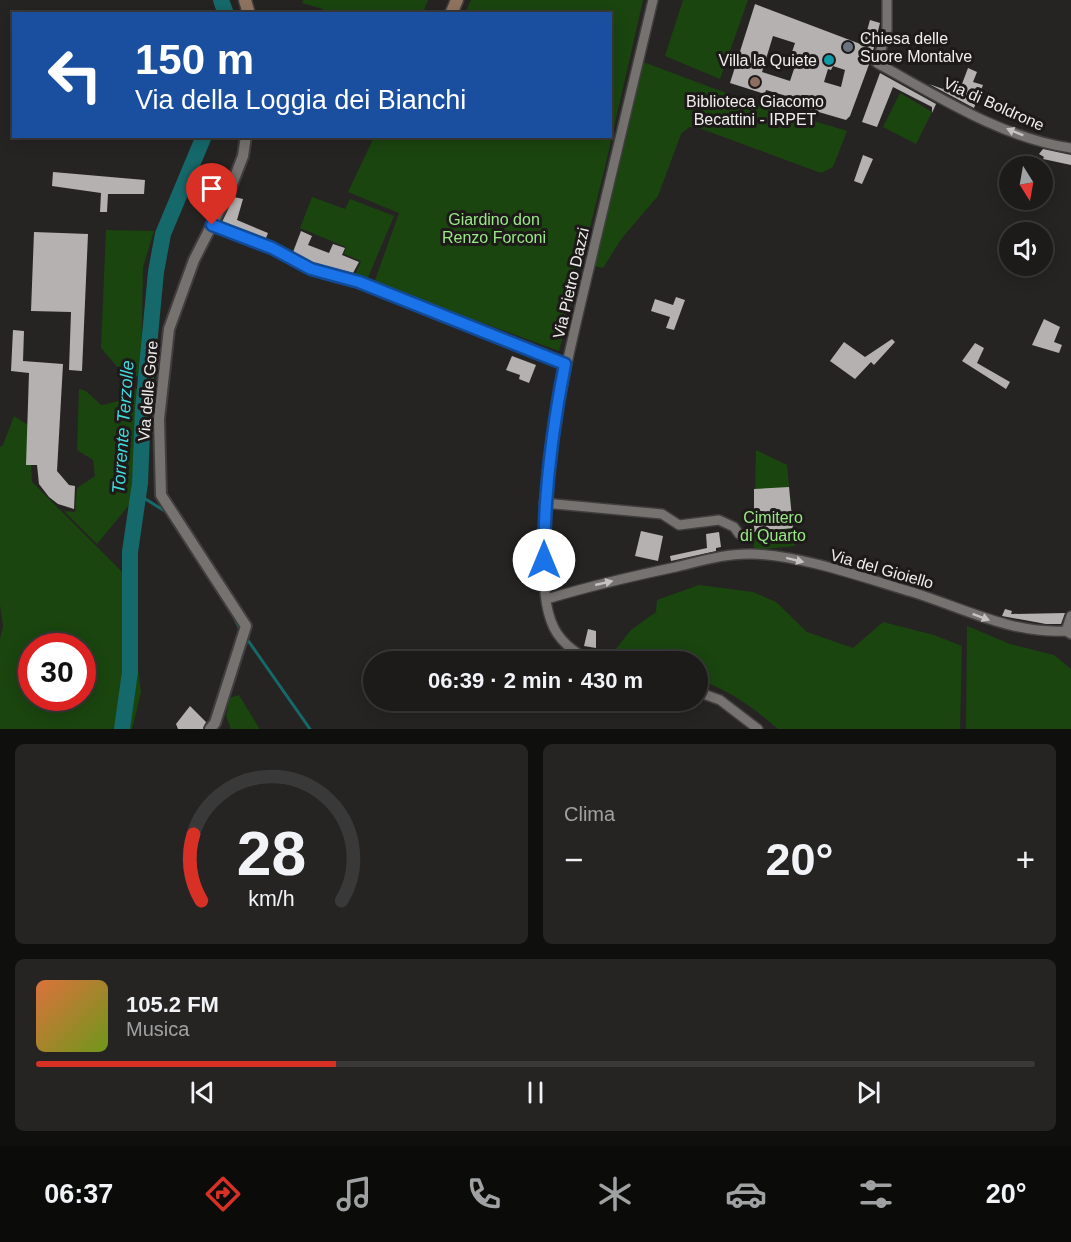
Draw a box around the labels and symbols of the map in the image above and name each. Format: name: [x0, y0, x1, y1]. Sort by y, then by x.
place label: Chiesa delle Suore Montalve: [860, 30, 972, 65]
marker: Chiesa delle Suore Montalve: [841, 40, 855, 54]
place label: Villa la Quiete: [719, 52, 817, 69]
marker: Villa la Quiete: [822, 53, 836, 67]
street label: Via di Boldrone: [941, 74, 1047, 134]
marker: Biblioteca Giacomo Becattini - IRPET: [748, 75, 762, 89]
place label: Biblioteca Giacomo Becattini - IRPET: [686, 93, 824, 128]
one-way arrow: [1006, 127, 1024, 136]
north arrow: [999, 156, 1053, 210]
pin: [186, 163, 237, 225]
park label: Giardino don Renzo Forconi: [442, 211, 546, 246]
street label: Via Pietro Dazzi: [550, 226, 592, 340]
street label: Via delle Gore: [135, 340, 161, 442]
water label: Torrente Terzolle: [108, 360, 138, 494]
park label: Cimitero di Quarto: [740, 509, 806, 544]
position arrow: [512, 528, 576, 592]
street label: Via del Gioiello: [828, 546, 936, 592]
one-way arrow: [786, 556, 804, 566]
one-way arrow: [594, 577, 613, 587]
one-way arrow: [973, 612, 991, 622]
speed limit sign: 30: [18, 633, 96, 711]

